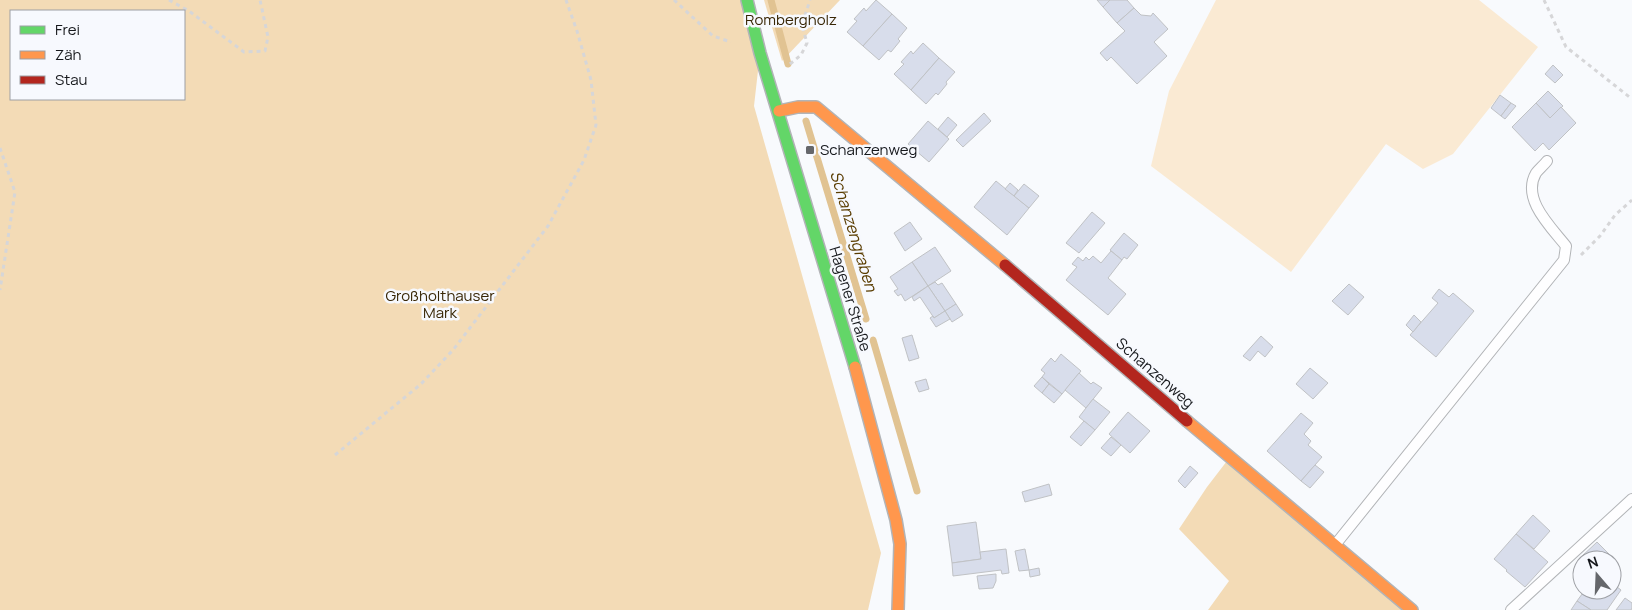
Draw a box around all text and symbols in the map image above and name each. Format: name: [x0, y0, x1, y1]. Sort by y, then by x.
park label: Rombergholz: [745, 9, 837, 30]
legend: [10, 10, 185, 100]
text: Frei: [55, 19, 80, 40]
text: Zäh: [55, 44, 82, 65]
text: Stau: [55, 69, 88, 90]
place label: Schanzenweg: [820, 139, 917, 160]
marker: Schanzenweg: [804, 144, 816, 156]
water label: Schanzengraben: [825, 168, 883, 294]
street label: Hagener Straße: [825, 244, 876, 354]
park label: Großholthauser Mark: [385, 285, 495, 323]
street label: Schanzenweg: [1112, 333, 1199, 412]
north arrow: [1572, 550, 1622, 600]
text: N: [1585, 552, 1600, 573]

